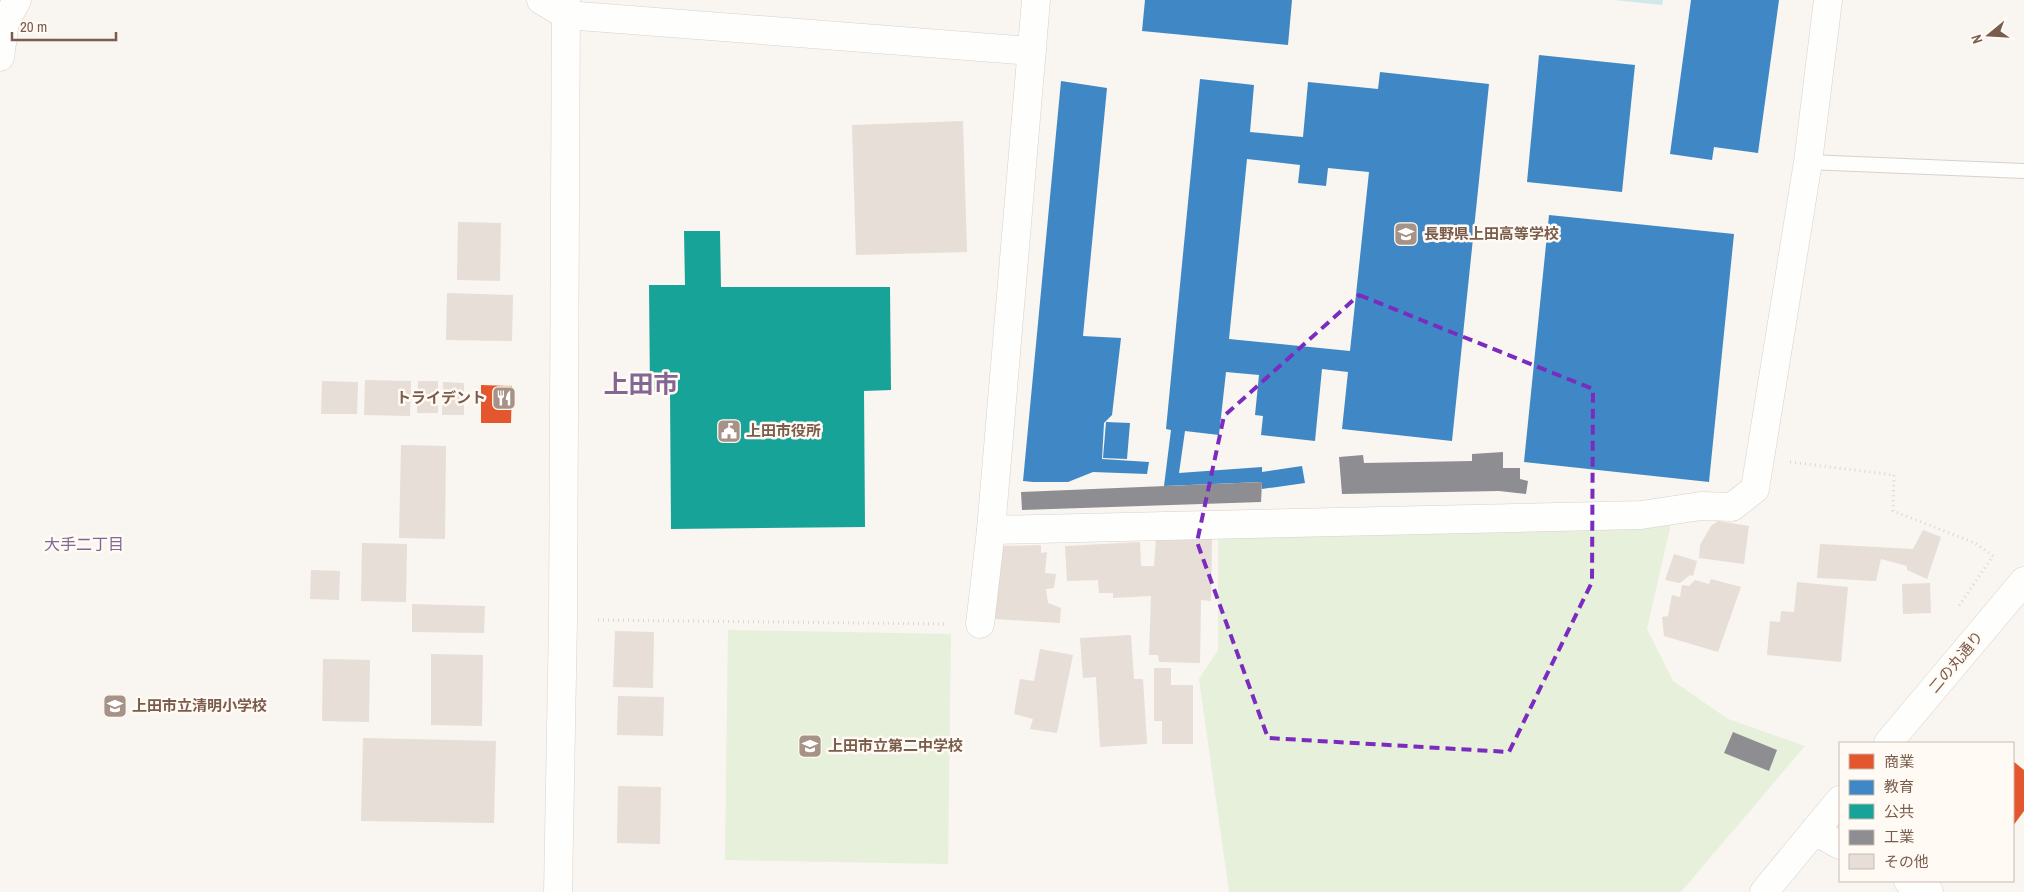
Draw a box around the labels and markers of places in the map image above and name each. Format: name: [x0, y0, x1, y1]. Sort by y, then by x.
school or university icon: 長野県上田高等学校: [1393, 221, 1419, 247]
place label: 長野県上田高等学校: [1424, 223, 1559, 244]
restaurant icon: トライデント: [491, 385, 517, 411]
place label: トライデント: [396, 387, 486, 408]
public building icon: 上田市役所: [716, 418, 742, 444]
place label: 上田市役所: [746, 420, 821, 441]
school or university icon: 上田市立清明小学校: [102, 693, 128, 719]
place label: 上田市立清明小学校: [132, 695, 267, 716]
school or university icon: 上田市立第二中学校: [797, 733, 823, 759]
place label: 上田市立第二中学校: [828, 735, 963, 756]

